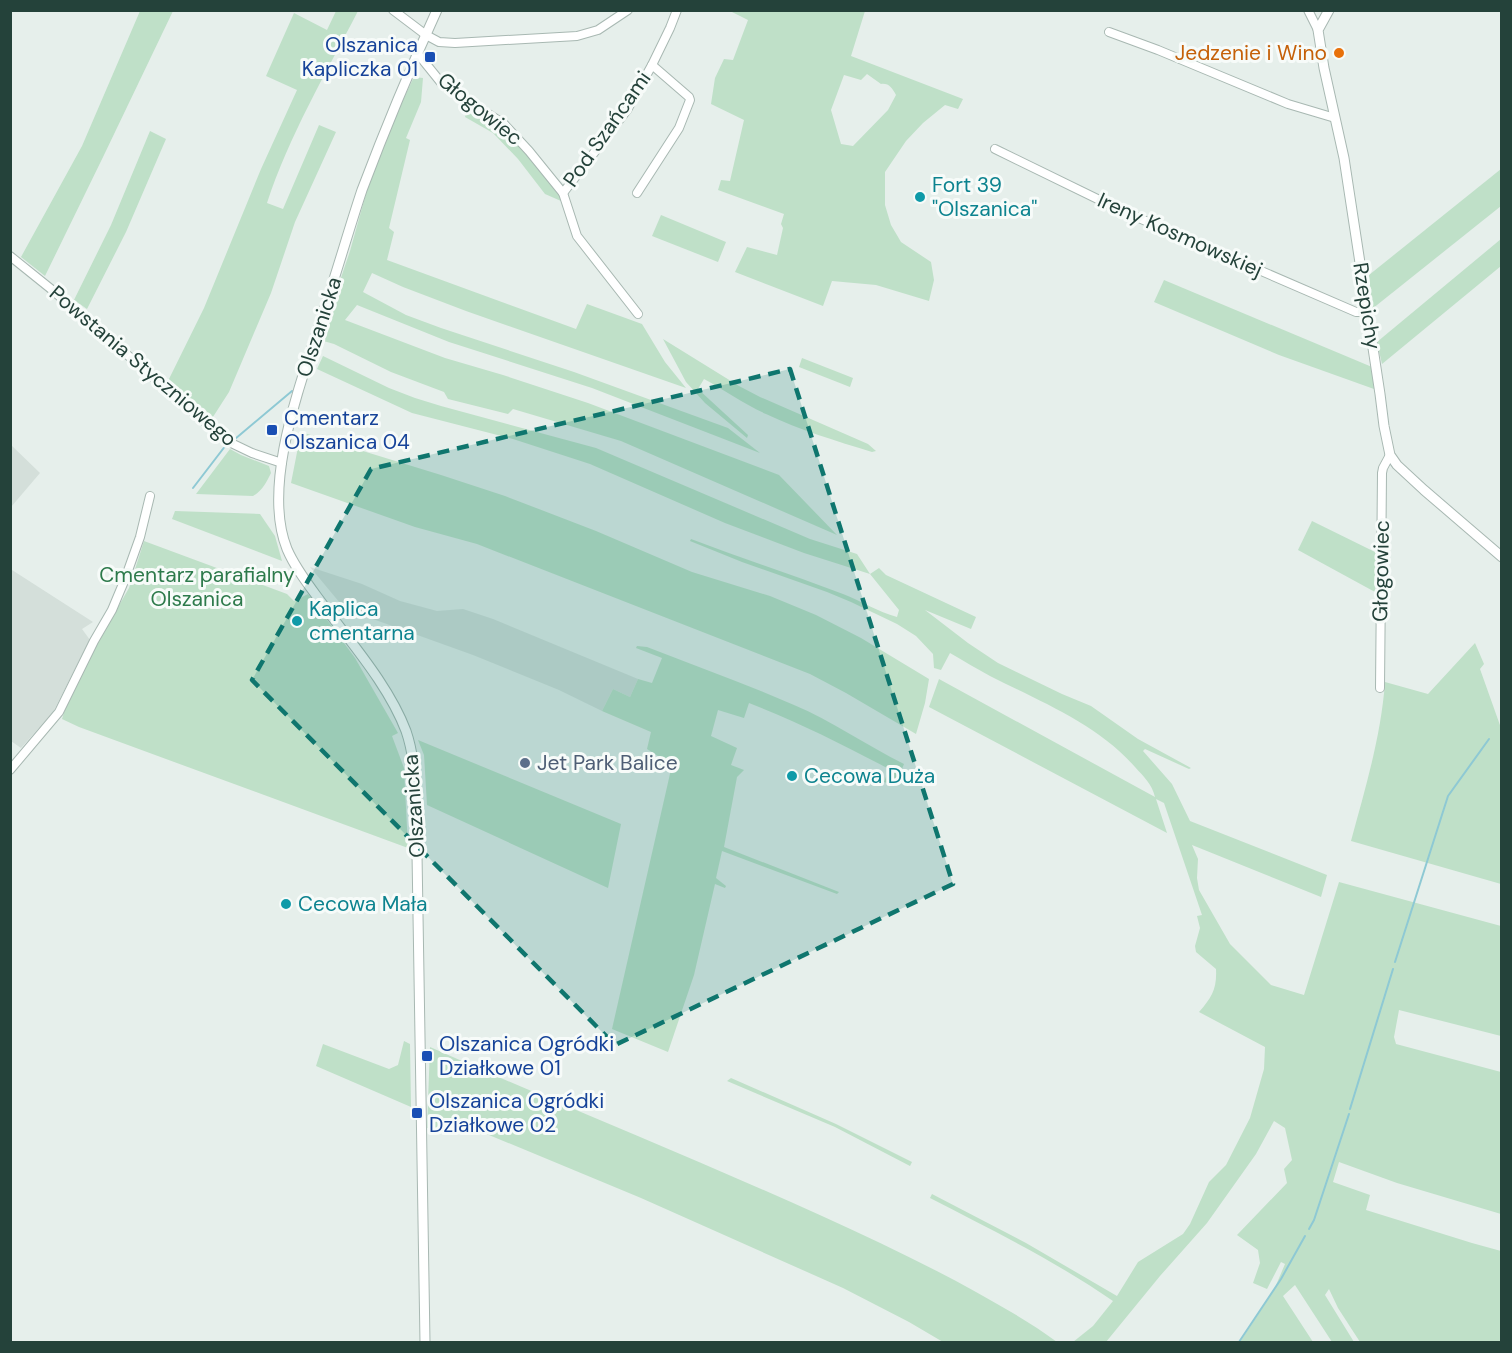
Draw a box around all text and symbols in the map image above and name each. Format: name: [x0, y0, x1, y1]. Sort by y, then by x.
place label: Olszanica Kapliczka 01: [302, 31, 418, 83]
place label: Jedzenie i Wino: [1175, 39, 1327, 67]
marker: Jedzenie i Wino: [1332, 46, 1346, 60]
marker: Olszanica Kapliczka 01: [423, 50, 437, 64]
street label: Głogowiec: [432, 66, 528, 152]
street label: Pod Szańcami: [557, 66, 657, 192]
place label: Fort 39 "Olszanica": [932, 171, 1037, 223]
street label: Ireny Kosmowskiej: [1093, 186, 1267, 284]
marker: Fort 39 "Olszanica": [913, 190, 927, 204]
street label: Rzepichy: [1346, 261, 1388, 352]
street label: Olszanicka: [290, 273, 348, 381]
street label: Powstania Styczniowego: [43, 279, 243, 453]
place label: Cmentarz Olszanica 04: [284, 404, 410, 456]
marker: Cmentarz Olszanica 04: [265, 423, 279, 437]
street label: Głogowiec: [1366, 520, 1396, 622]
park label: Cmentarz parafialny Olszanica: [99, 561, 295, 613]
place label: Kaplica cmentarna: [309, 595, 415, 647]
marker: Kaplica cmentarna: [290, 614, 304, 628]
place label: Jet Park Balice: [537, 749, 678, 777]
street label: Olszanicka: [396, 753, 432, 859]
marker: Jet Park Balice: [518, 756, 532, 770]
place label: Cecowa Duża: [804, 762, 935, 790]
marker: Cecowa Duża: [785, 769, 799, 783]
place label: Cecowa Mała: [298, 890, 428, 918]
marker: Cecowa Mała: [279, 897, 293, 911]
place label: Olszanica Ogródki Działkowe 01: [439, 1030, 614, 1082]
marker: Olszanica Ogródki Działkowe 01: [420, 1049, 434, 1063]
place label: Olszanica Ogródki Działkowe 02: [429, 1087, 604, 1139]
marker: Olszanica Ogródki Działkowe 02: [410, 1106, 424, 1120]

